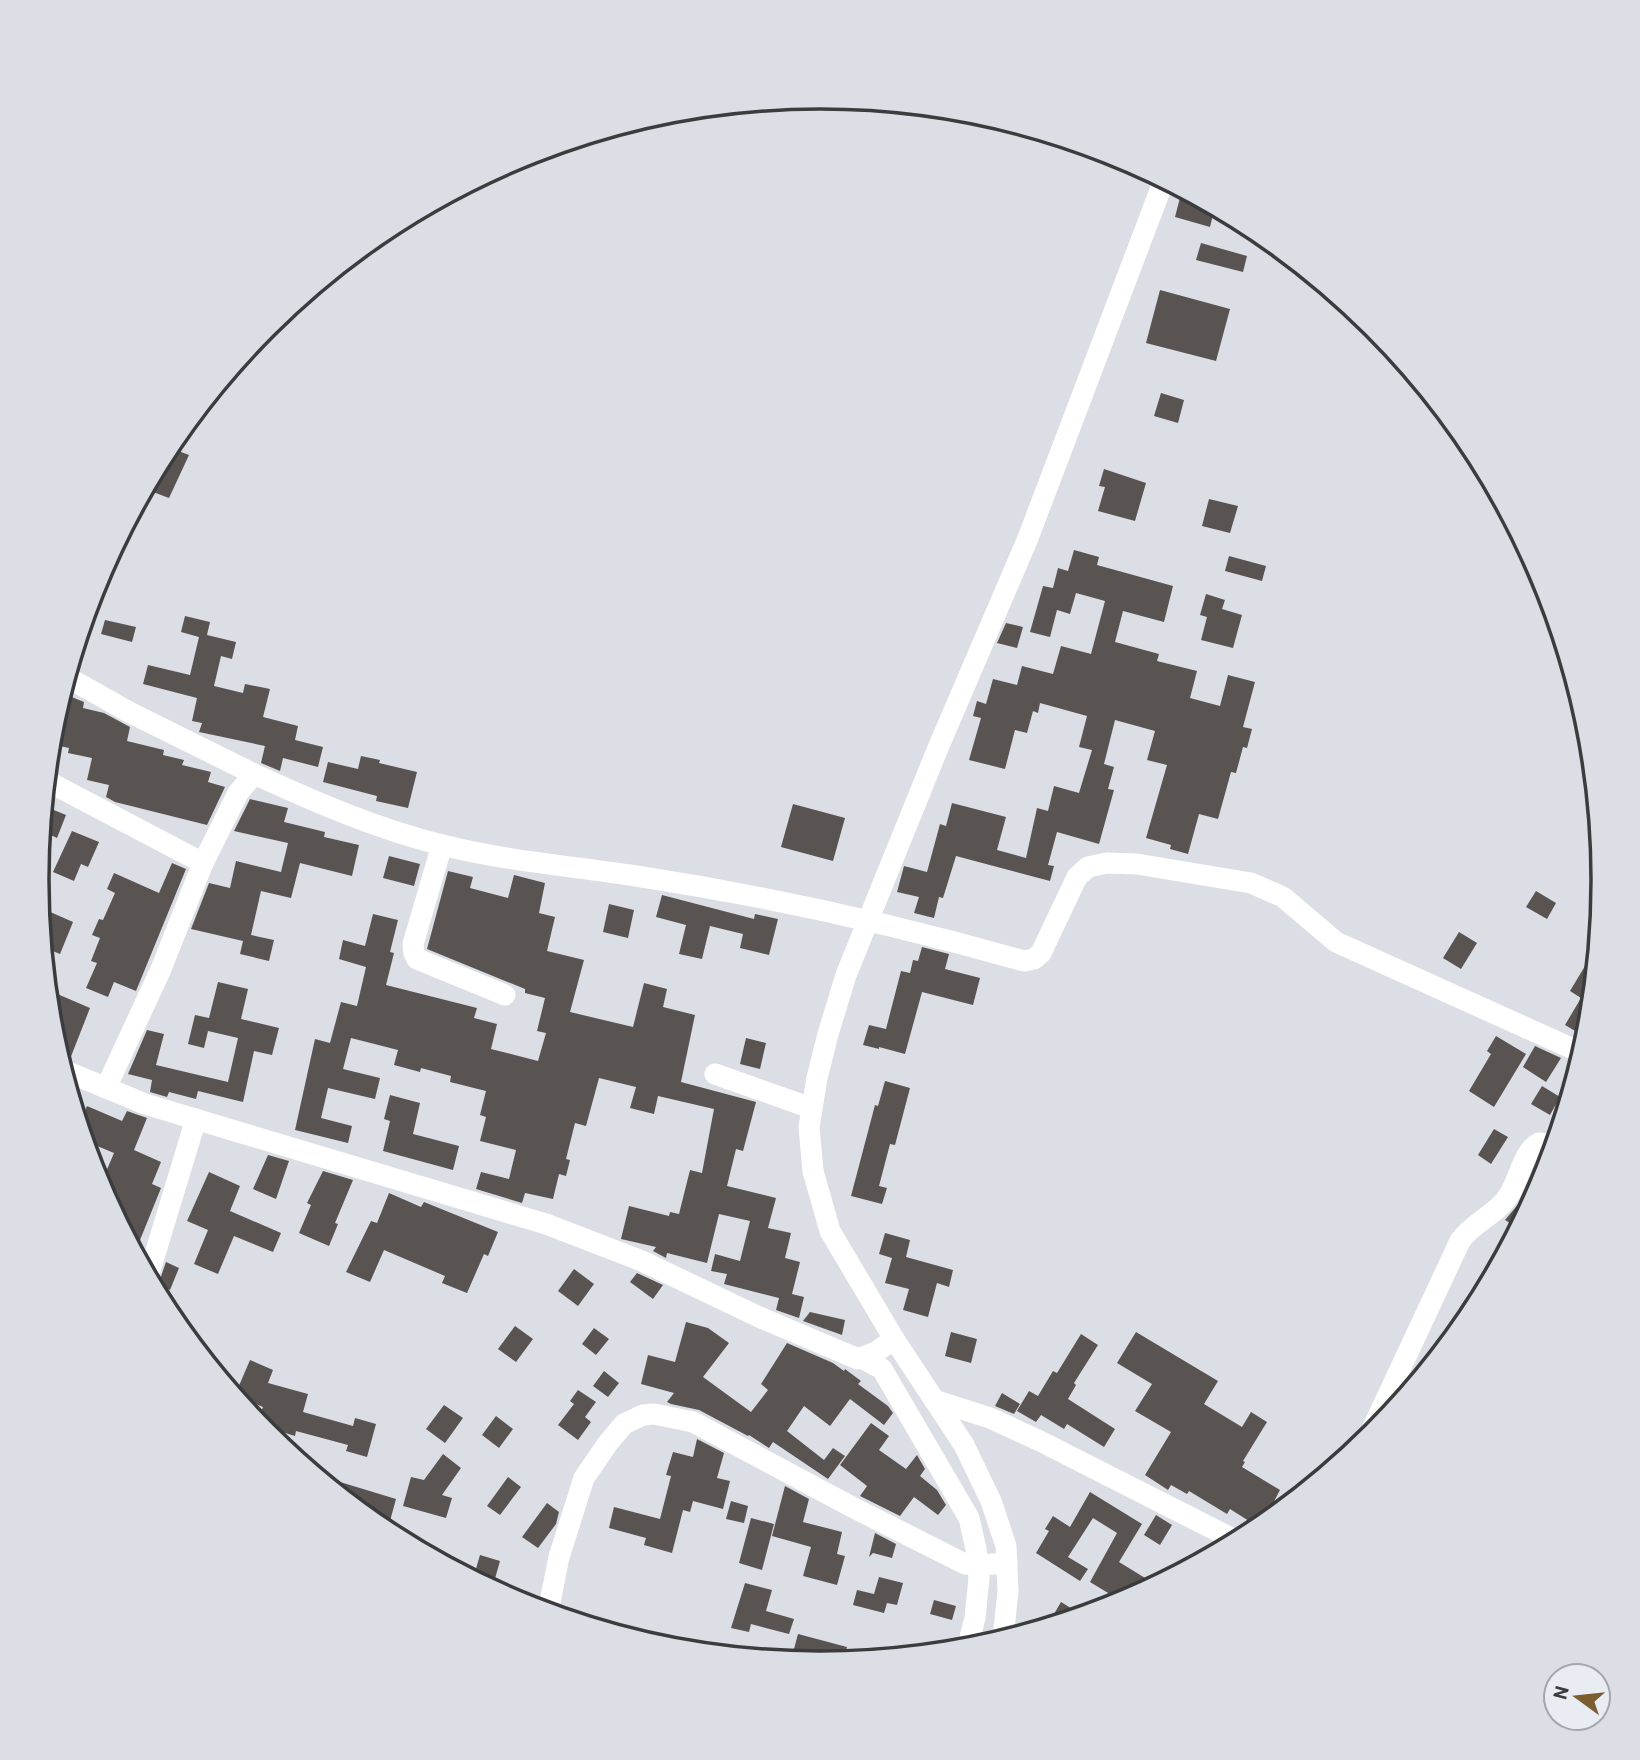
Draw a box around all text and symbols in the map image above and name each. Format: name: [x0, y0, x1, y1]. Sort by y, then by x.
north arrow: [1542, 1662, 1612, 1732]
text: N: [1547, 1683, 1573, 1702]

